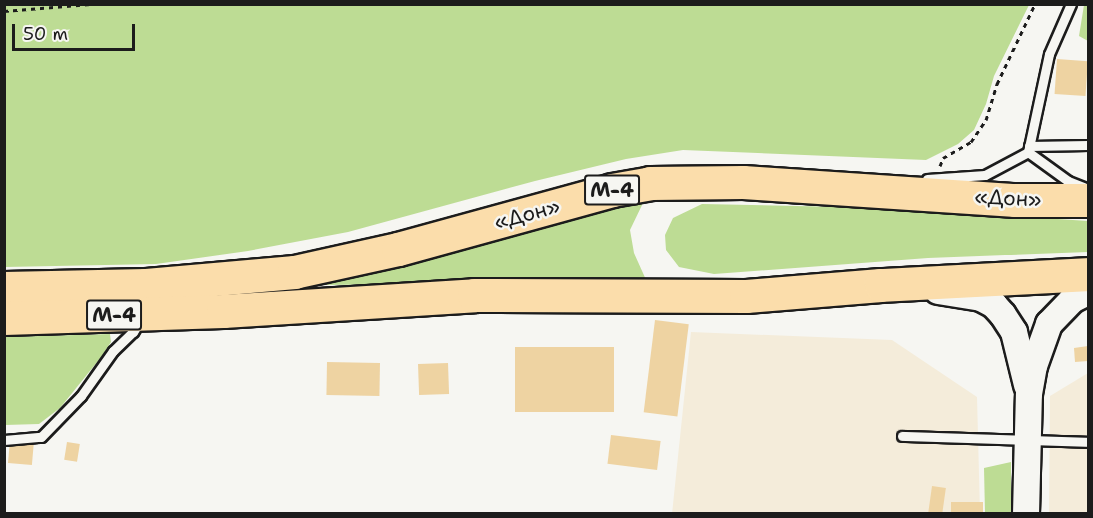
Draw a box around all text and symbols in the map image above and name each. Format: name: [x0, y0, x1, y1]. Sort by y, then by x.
scale bar: [15, 12, 138, 50]
text: 50 m: [23, 22, 68, 46]
road number: М-4: [584, 173, 640, 207]
street label: «Дон»: [974, 184, 1042, 212]
street label: «Дон»: [491, 193, 563, 235]
road number: М-4: [86, 298, 142, 332]

